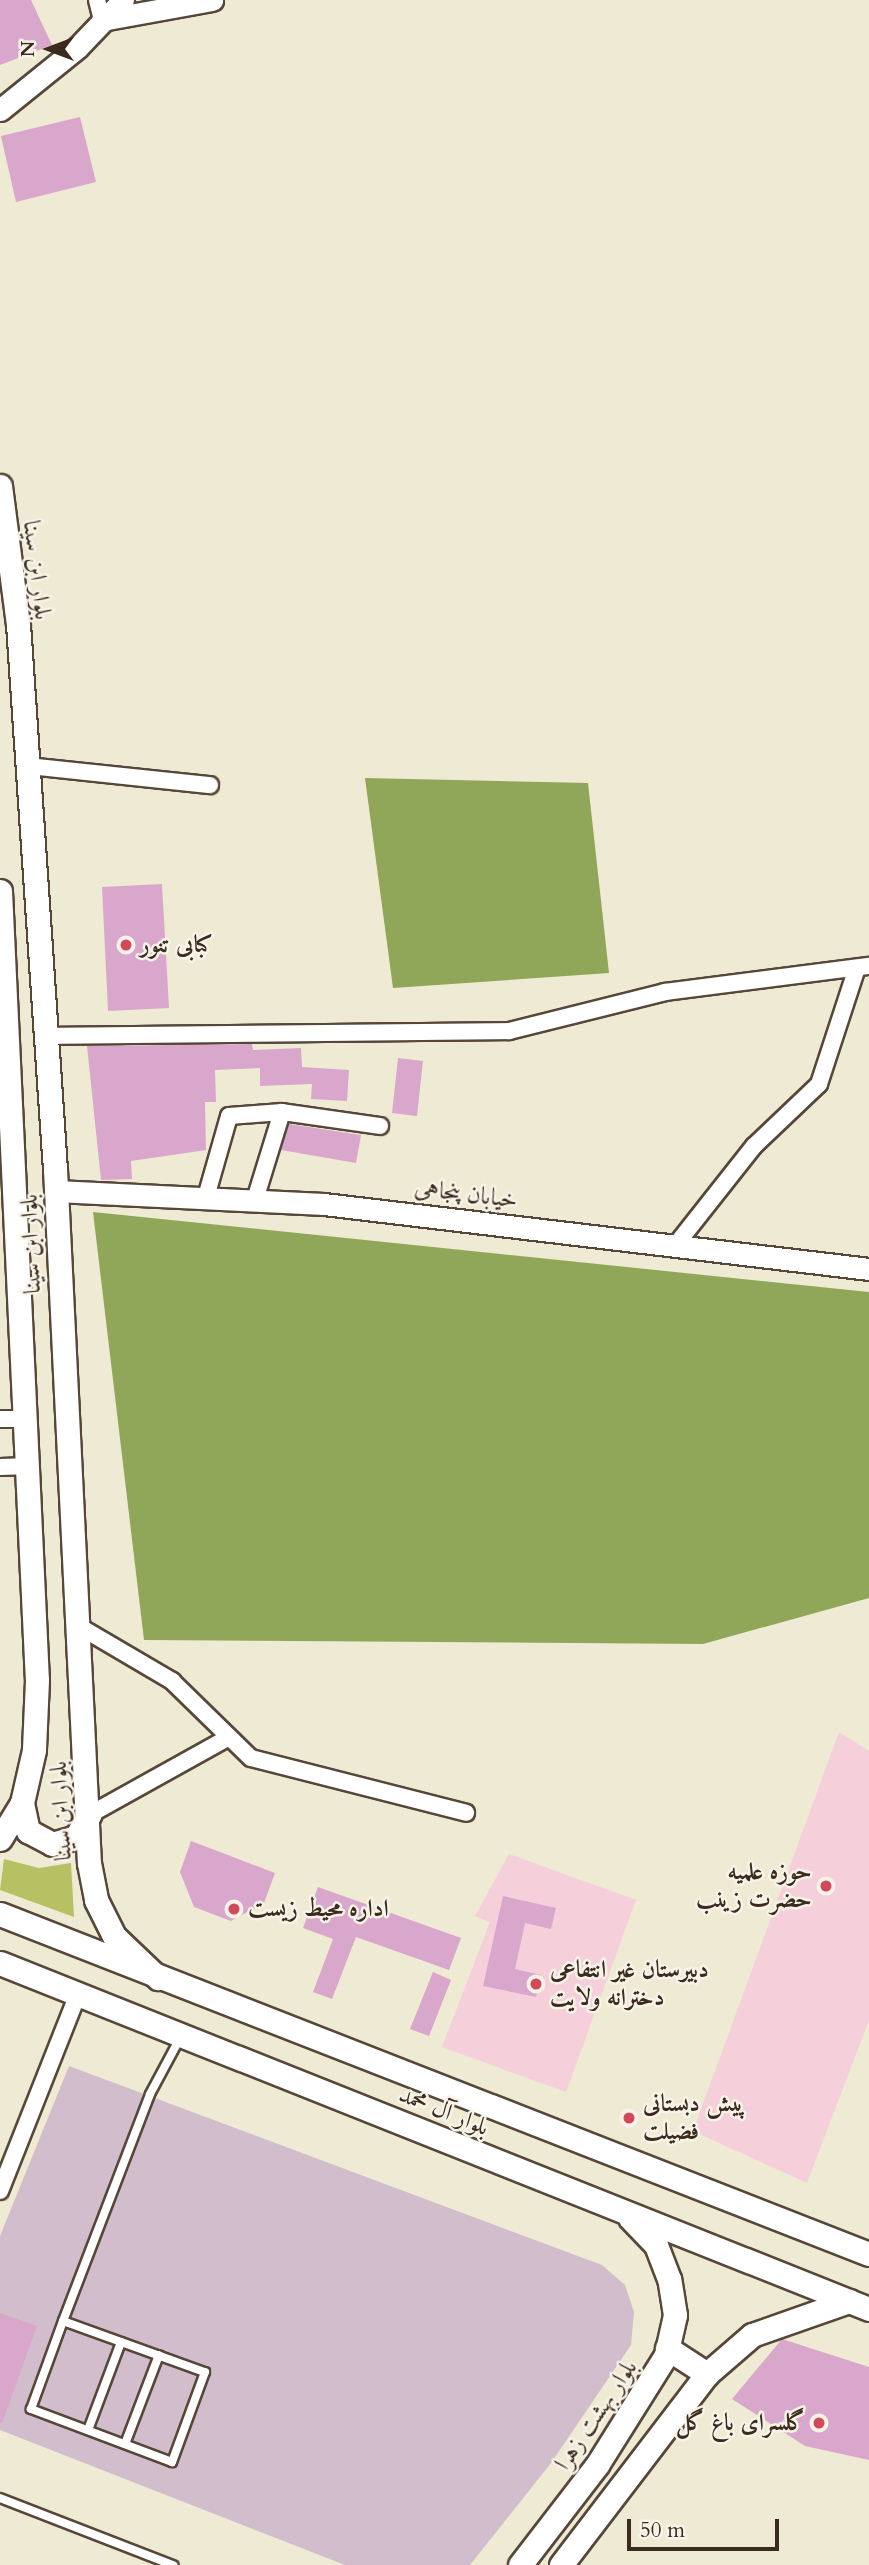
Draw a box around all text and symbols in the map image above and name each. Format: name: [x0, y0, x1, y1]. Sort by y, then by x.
north arrow: [14, 14, 84, 84]
text: N: [15, 41, 41, 57]
street label: بلوار ابن سینا: [17, 519, 57, 621]
place label: کبابی تنور: [140, 931, 213, 959]
marker: کبابی تنور: [118, 937, 134, 953]
street label: خیابان پنجاهی: [413, 1173, 519, 1215]
street label: بلوار ابن سینا: [15, 1194, 47, 1294]
street label: بلوار ابن سینا: [44, 1760, 78, 1862]
place label: حوزه علمیه حضرت زینب: [696, 1858, 812, 1914]
marker: حوزه علمیه حضرت زینب: [818, 1878, 834, 1894]
place label: اداره محیط زیست: [248, 1895, 389, 1923]
marker: اداره محیط زیست: [226, 1901, 242, 1917]
place label: دبیرستان غیر انتفاعی دخترانه ولایت: [550, 1956, 709, 2012]
marker: دبیرستان غیر انتفاعی دخترانه ولایت: [528, 1976, 544, 1992]
street label: بلوار آل محمد: [395, 2080, 493, 2142]
place label: پیش دبستانی فضیلت: [643, 2090, 746, 2146]
marker: پیش دبستانی فضیلت: [621, 2110, 637, 2126]
street label: بلوار بهشت زهرا: [548, 2354, 644, 2476]
place label: گلسرای باغ گل: [676, 2409, 805, 2437]
marker: گلسرای باغ گل: [811, 2415, 827, 2431]
scale bar: [631, 2506, 783, 2550]
text: 50 m: [640, 2516, 685, 2545]

